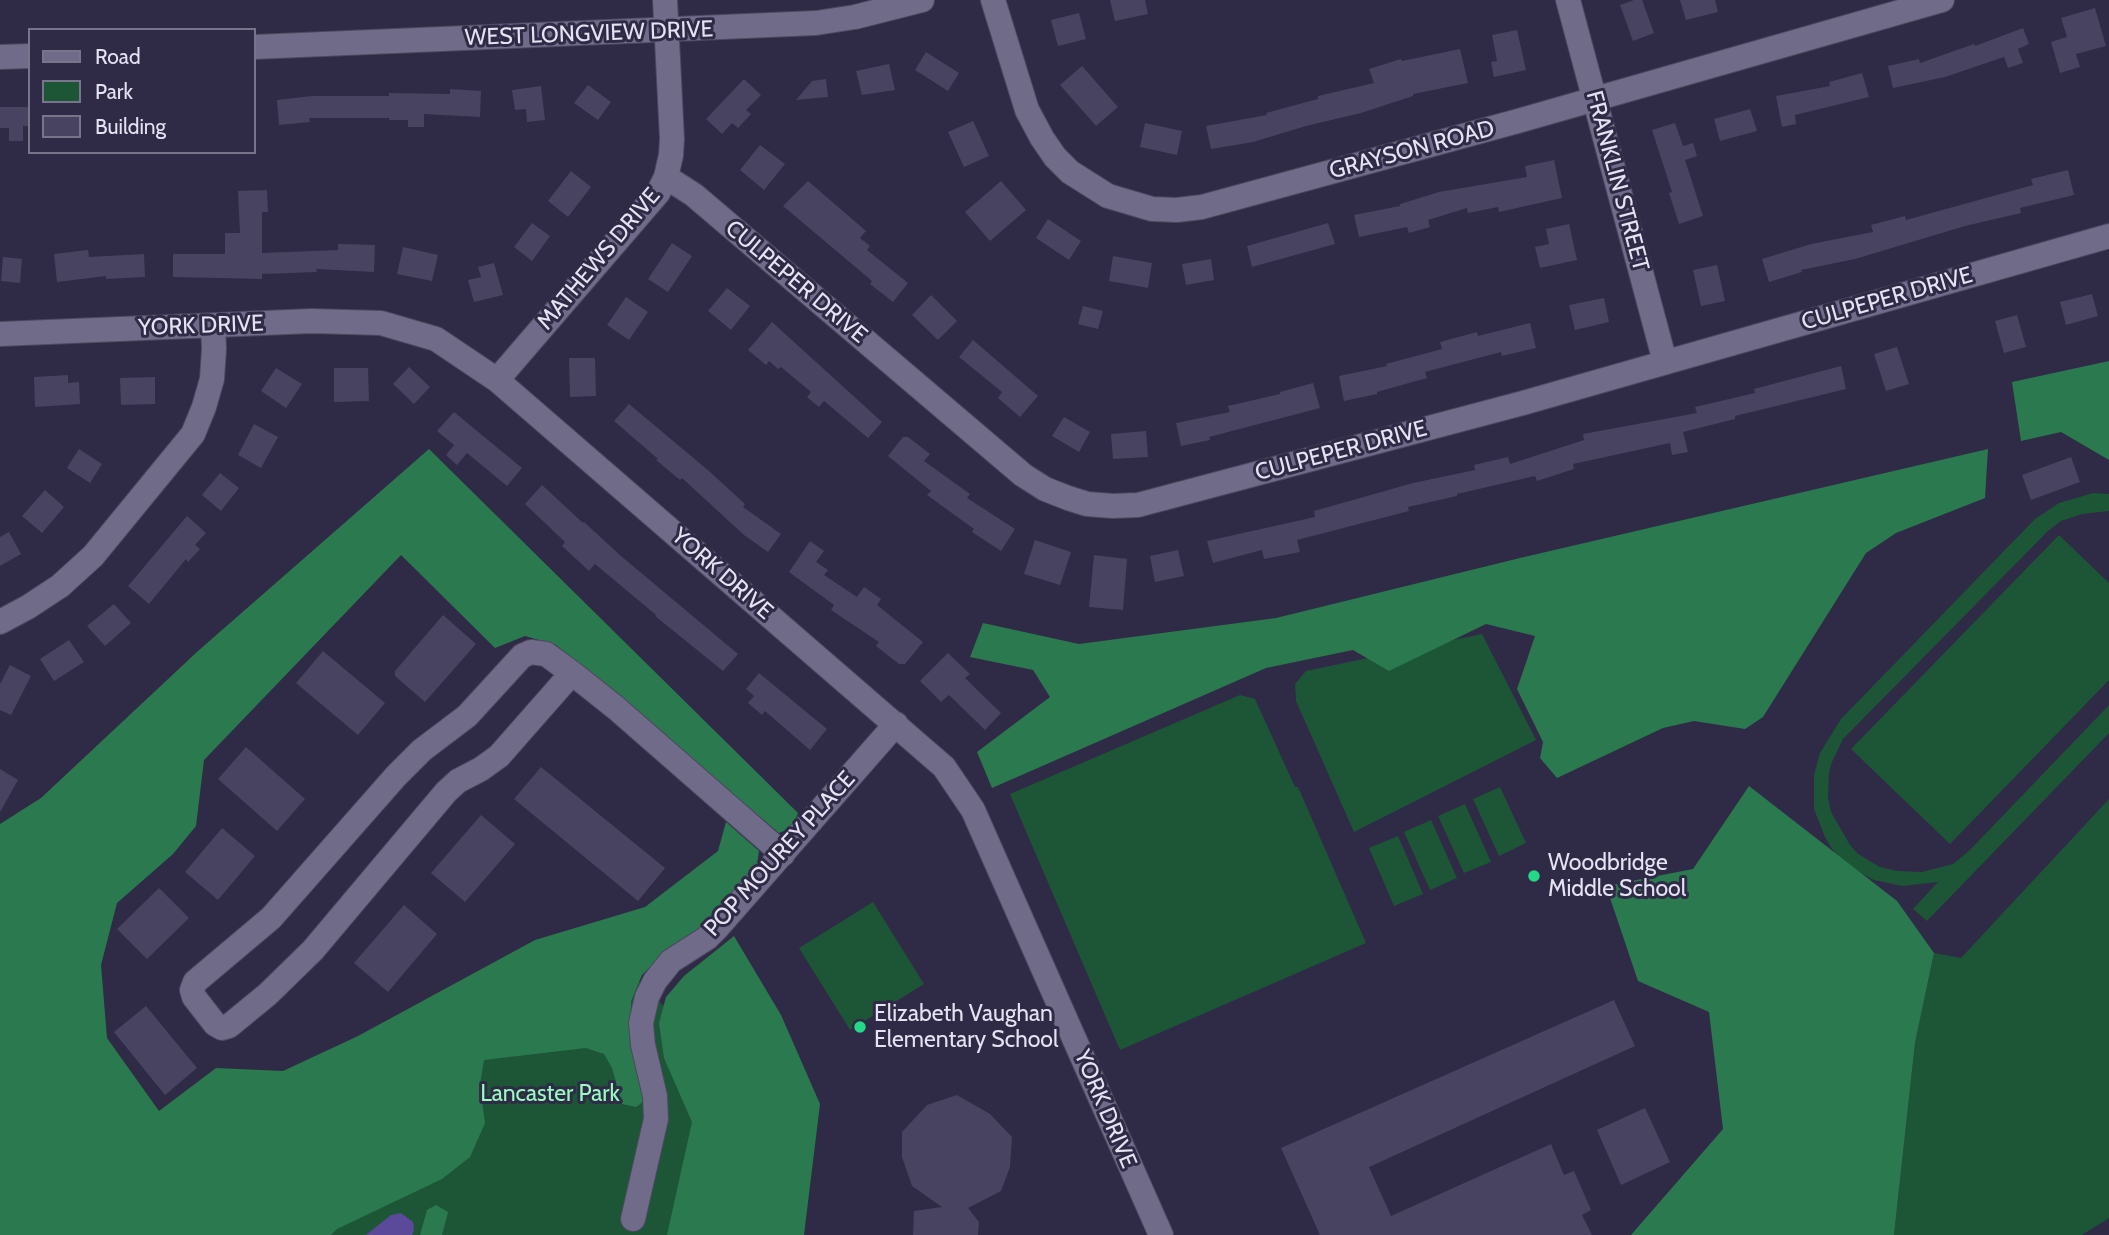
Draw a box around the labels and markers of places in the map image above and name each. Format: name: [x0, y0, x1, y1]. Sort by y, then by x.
place label: Woodbridge Middle School: [1548, 849, 1686, 903]
marker: Woodbridge Middle School: [1526, 868, 1542, 884]
place label: Elizabeth Vaughan Elementary School: [874, 1000, 1058, 1054]
marker: Elizabeth Vaughan Elementary School: [852, 1019, 868, 1035]

